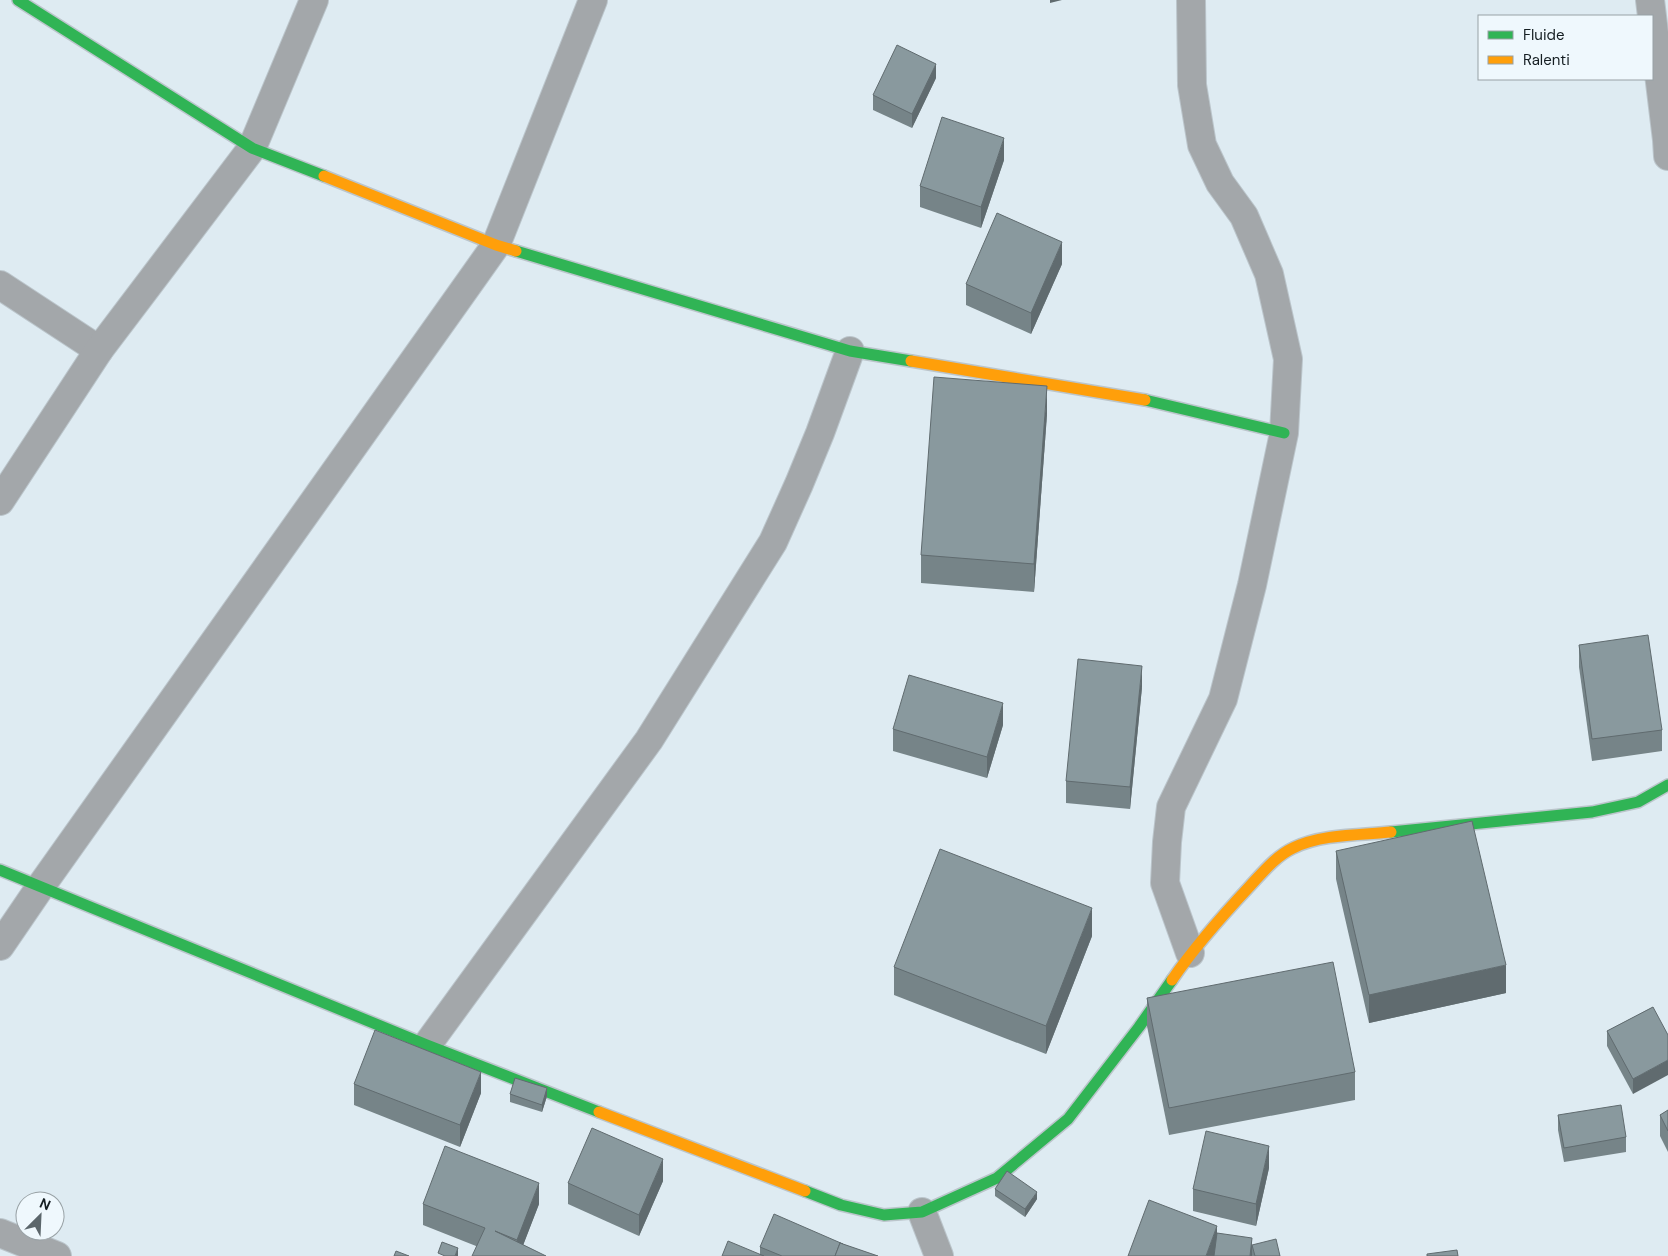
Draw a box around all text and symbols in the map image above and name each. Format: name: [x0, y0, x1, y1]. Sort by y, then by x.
legend: [1478, 15, 1653, 80]
text: Fluide: [1523, 25, 1565, 45]
text: Ralenti: [1523, 50, 1570, 70]
north arrow: [15, 1191, 65, 1241]
text: N: [37, 1194, 54, 1214]

